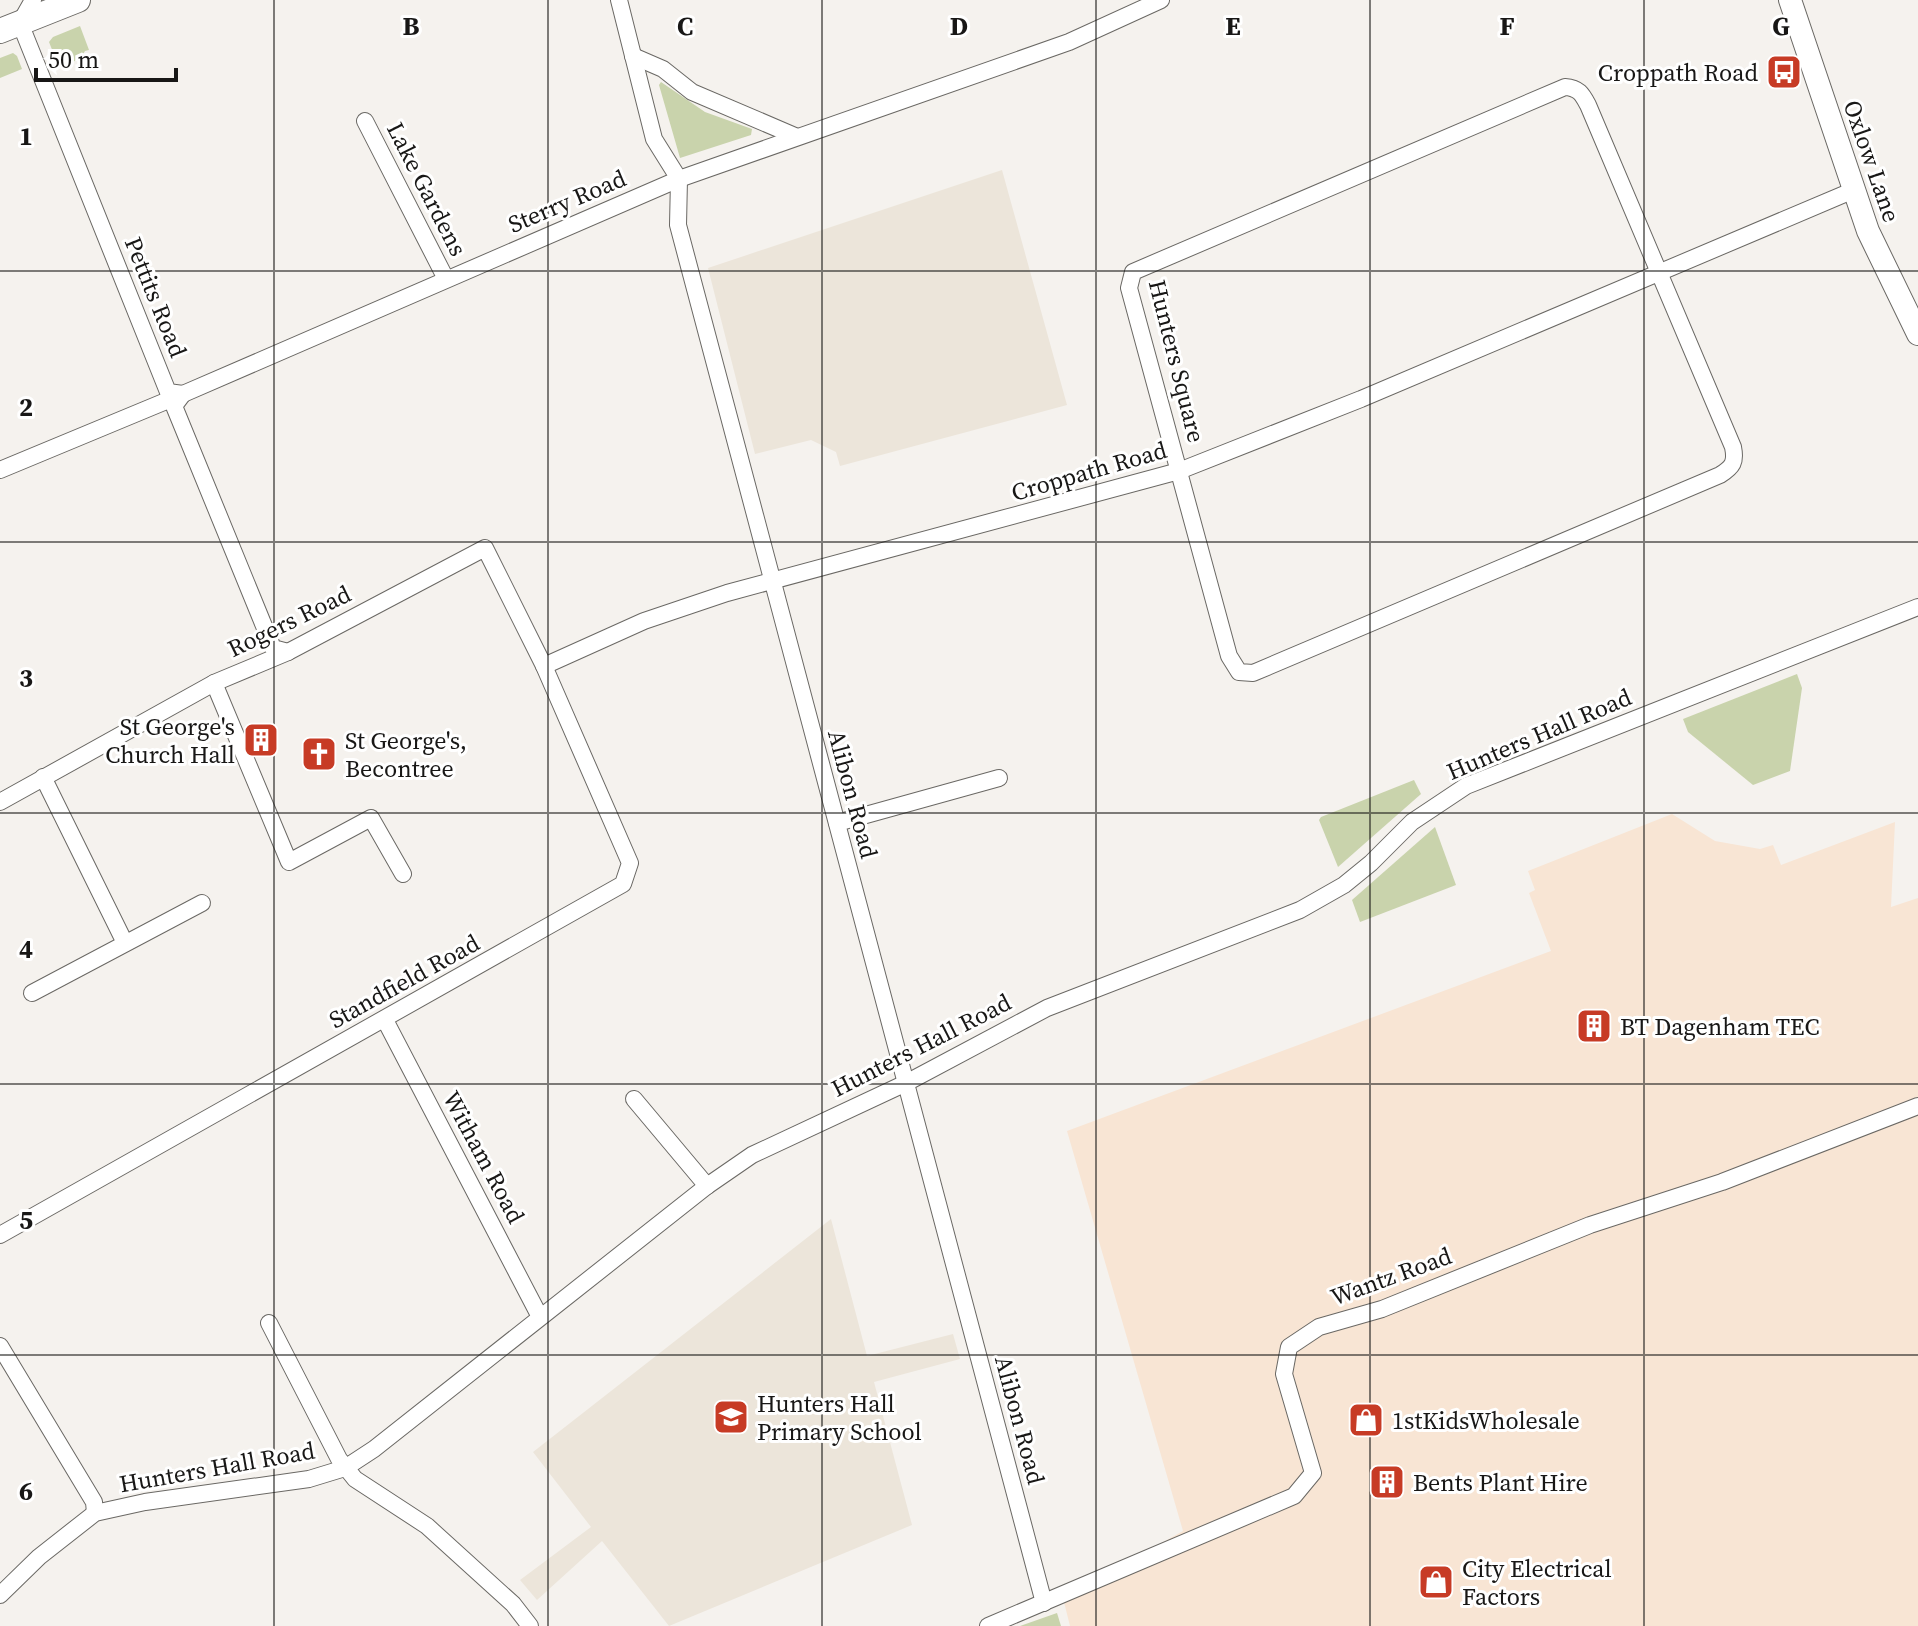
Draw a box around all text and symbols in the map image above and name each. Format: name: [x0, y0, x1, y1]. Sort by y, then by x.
text: B: [403, 8, 420, 44]
text: C: [677, 8, 693, 44]
text: D: [950, 8, 968, 44]
text: E: [1225, 8, 1241, 44]
text: F: [1499, 8, 1515, 44]
text: G: [1772, 8, 1790, 44]
scale bar: [36, 32, 176, 82]
text: 50 m: [48, 43, 99, 76]
bus stop icon: Croppath Road: [1765, 53, 1803, 91]
place label: Croppath Road: [1598, 56, 1758, 89]
street label: Oxlow Lane: [1836, 96, 1908, 226]
street label: Lake Gardens: [379, 116, 475, 262]
text: 1: [19, 118, 33, 154]
street label: Sterry Road: [503, 161, 631, 241]
street label: Pettits Road: [117, 232, 195, 362]
street label: Hunters Square: [1141, 276, 1213, 446]
text: 2: [19, 389, 33, 425]
street label: Croppath Road: [1007, 433, 1171, 509]
street label: Rogers Road: [222, 577, 356, 665]
text: 3: [19, 660, 33, 696]
street label: Hunters Hall Road: [1442, 680, 1637, 788]
place label: St George's Church Hall: [105, 710, 235, 771]
building icon: St George's Church Hall: [242, 721, 280, 759]
place label: St George's, Becontree: [345, 724, 467, 785]
street label: Alibon Road: [820, 726, 886, 862]
church icon: St George's, Becontree: [300, 735, 338, 773]
street label: Standfield Road: [323, 926, 486, 1036]
text: 4: [19, 931, 33, 967]
street label: Hunters Hall Road: [825, 985, 1017, 1105]
building icon: BT Dagenham TEC: [1575, 1007, 1613, 1045]
place label: BT Dagenham TEC: [1620, 1010, 1820, 1043]
street label: Witham Road: [435, 1085, 533, 1229]
text: 5: [19, 1202, 33, 1238]
street label: Wantz Road: [1326, 1239, 1457, 1313]
street label: Alibon Road: [987, 1352, 1053, 1488]
place label: Hunters Hall Primary School: [757, 1387, 922, 1448]
school or university icon: Hunters Hall Primary School: [712, 1398, 750, 1436]
shop icon: 1stKidsWholesale: [1347, 1401, 1385, 1439]
place label: 1stKidsWholesale: [1392, 1404, 1580, 1437]
street label: Hunters Hall Road: [117, 1434, 318, 1500]
building icon: Bents Plant Hire: [1368, 1463, 1406, 1501]
place label: Bents Plant Hire: [1413, 1466, 1588, 1499]
text: 6: [19, 1473, 33, 1509]
place label: City Electrical Factors: [1462, 1552, 1612, 1613]
shop icon: City Electrical Factors: [1417, 1563, 1455, 1601]

